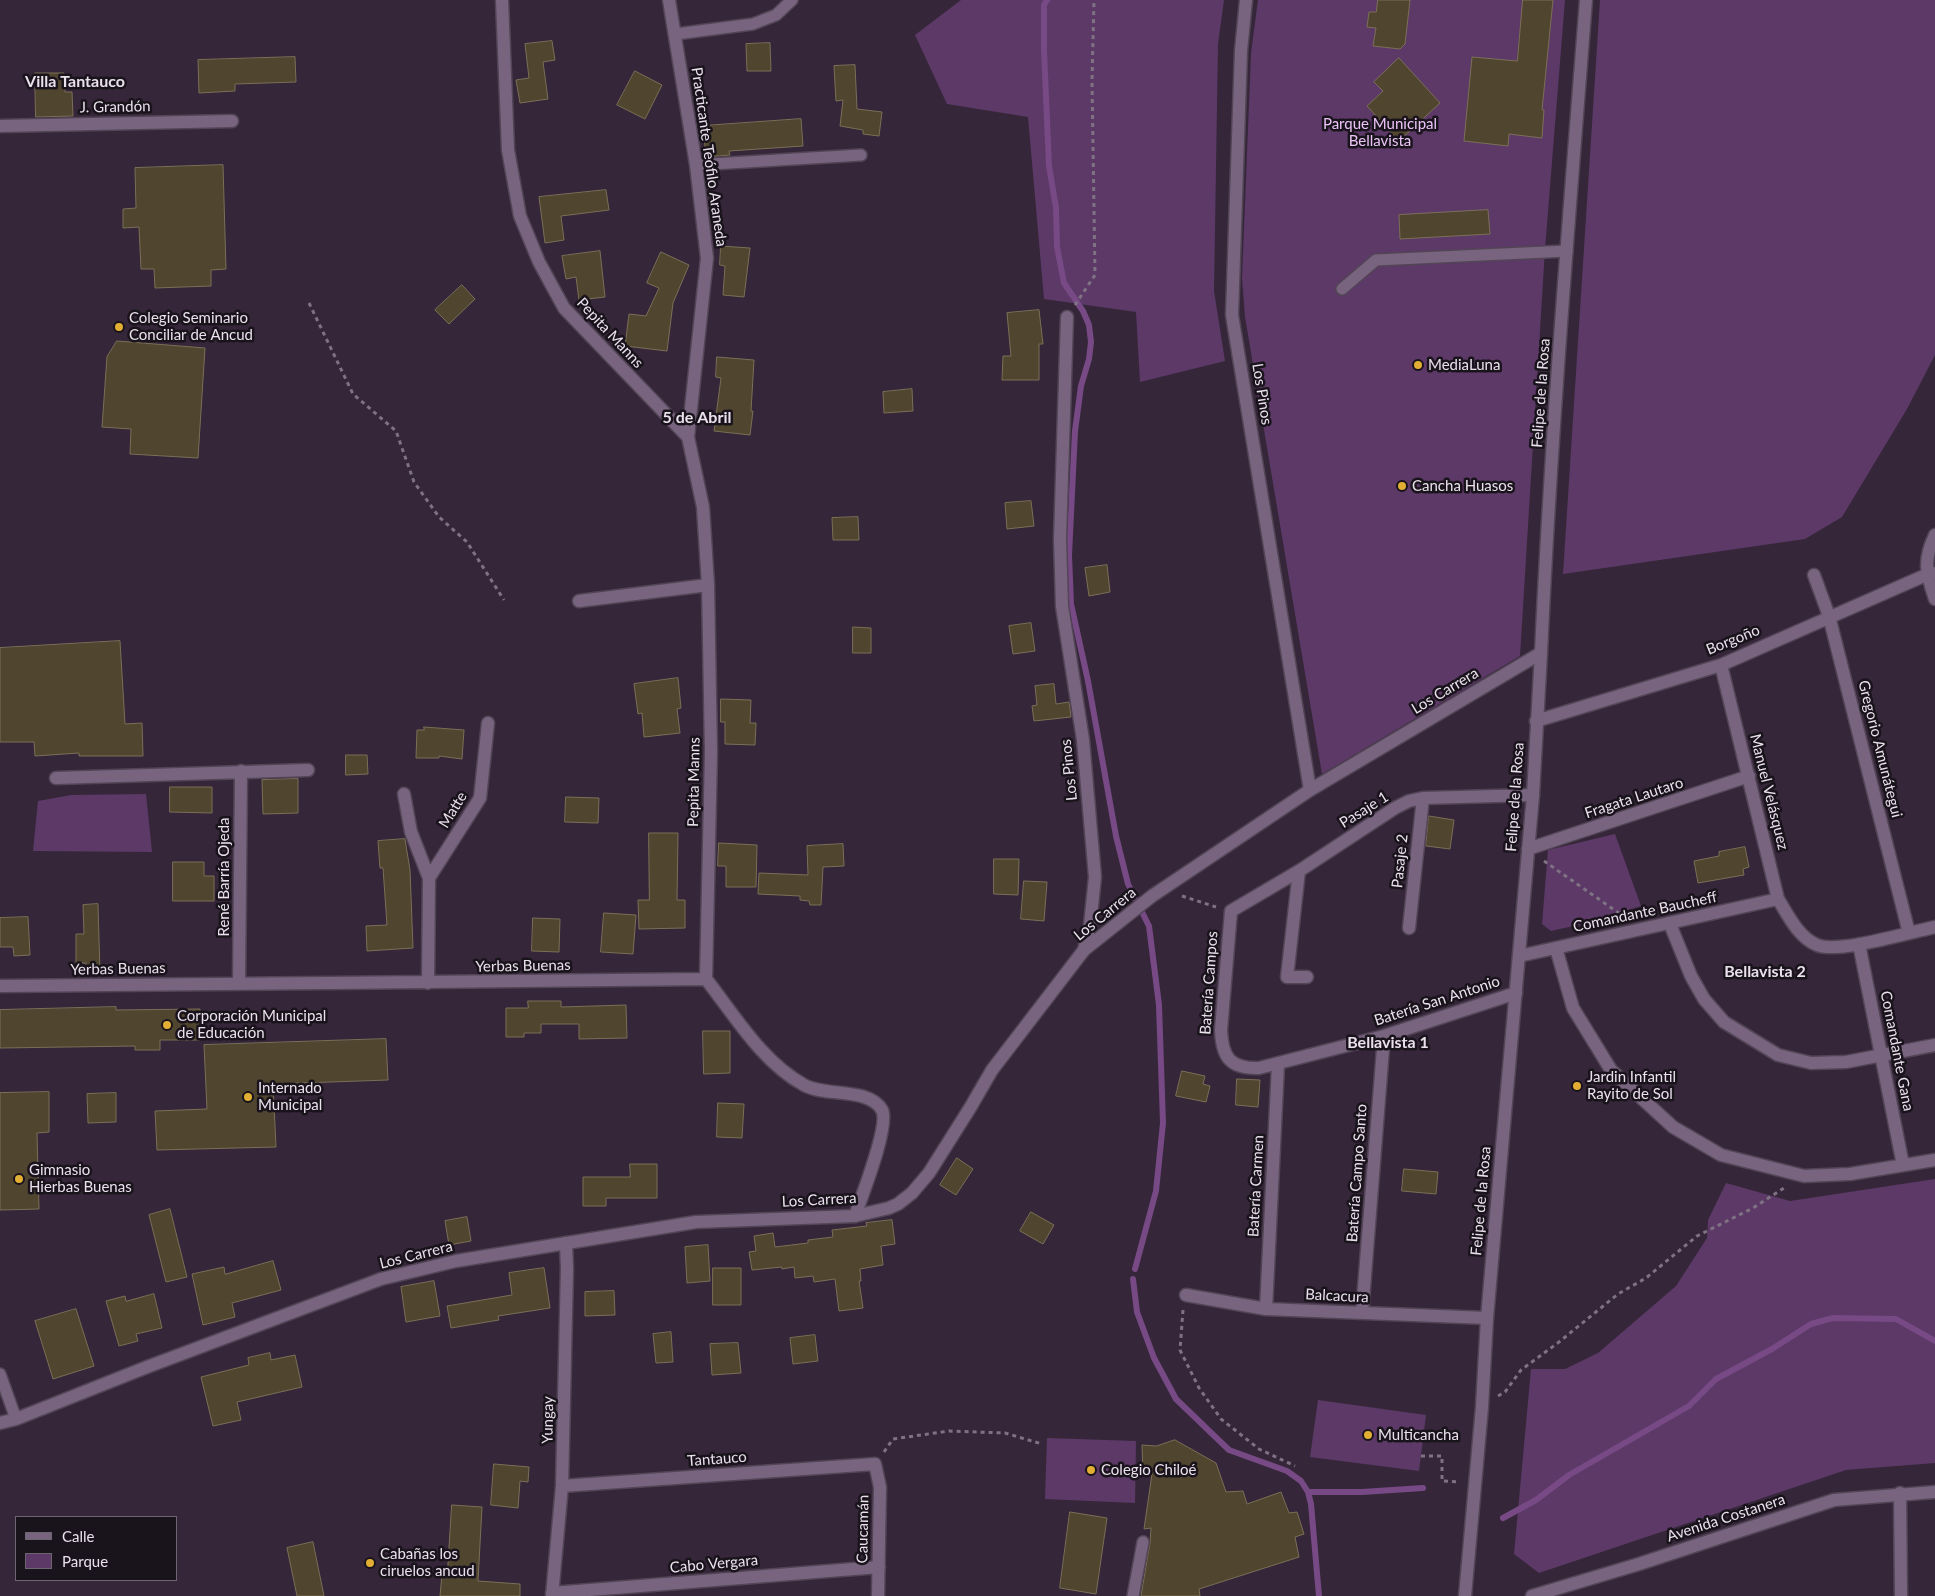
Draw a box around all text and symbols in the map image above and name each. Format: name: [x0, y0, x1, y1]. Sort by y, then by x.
street label: Practicante Teófilo Araneda: [688, 66, 730, 248]
district label: Villa Tantauco: [25, 72, 125, 92]
street label: J. Grandón: [79, 97, 151, 117]
park label: Parque Municipal Bellavista: [1323, 115, 1437, 150]
street label: Pepita Manns: [573, 294, 647, 372]
place label: Colegio Seminario Conciliar de Ancud: [129, 309, 253, 344]
marker: Colegio Seminario Conciliar de Ancud: [113, 321, 125, 333]
street label: Felipe de la Rosa: [1528, 338, 1554, 448]
place label: MediaLuna: [1428, 356, 1500, 374]
marker: MediaLuna: [1412, 359, 1424, 371]
street label: Los Pinos: [1248, 362, 1276, 426]
district label: 5 de Abril: [663, 408, 731, 428]
place label: Cancha Huasos: [1412, 477, 1513, 495]
marker: Cancha Huasos: [1396, 480, 1408, 492]
street label: Borgoño: [1703, 621, 1763, 659]
street label: Los Carrera: [1408, 664, 1482, 718]
street label: Gregorio Amunátegui: [1854, 678, 1906, 820]
street label: Manuel Velásquez: [1746, 732, 1792, 852]
street label: Pepita Manns: [684, 737, 704, 827]
street label: Los Pinos: [1057, 738, 1081, 802]
street label: Felipe de la Rosa: [1502, 742, 1528, 852]
street label: Fragata Lautaro: [1582, 774, 1686, 822]
street label: Pasaje 1: [1336, 788, 1392, 832]
street label: Matte: [435, 789, 471, 831]
street label: René Barría Ojeda: [215, 817, 233, 937]
street label: Pasaje 2: [1388, 833, 1412, 889]
street label: Los Carrera: [1070, 883, 1140, 945]
street label: Comandante Baucheff: [1571, 888, 1719, 936]
street label: Batería Campos: [1196, 931, 1222, 1035]
street label: Yerbas Buenas: [475, 956, 571, 976]
street label: Yerbas Buenas: [70, 959, 166, 979]
district label: Bellavista 2: [1724, 962, 1806, 982]
street label: Batería San Antonio: [1372, 972, 1502, 1030]
street label: Comandante Gana: [1877, 989, 1917, 1113]
place label: Corporación Municipal de Educación: [177, 1007, 326, 1042]
marker: Corporación Municipal de Educación: [161, 1019, 173, 1031]
district label: Bellavista 1: [1347, 1033, 1429, 1053]
place label: Jardin Infantil Rayito de Sol: [1587, 1068, 1676, 1103]
place label: Internado Municipal: [258, 1079, 322, 1114]
marker: Jardin Infantil Rayito de Sol: [1571, 1080, 1583, 1092]
marker: Internado Municipal: [242, 1091, 254, 1103]
street label: Batería Campo Santo: [1343, 1103, 1371, 1243]
street label: Batería Carmen: [1244, 1135, 1268, 1237]
street label: Felipe de la Rosa: [1467, 1146, 1495, 1256]
place label: Gimnasio Hierbas Buenas: [29, 1161, 132, 1196]
marker: Gimnasio Hierbas Buenas: [13, 1173, 25, 1185]
street label: Los Carrera: [781, 1189, 857, 1211]
street label: Los Carrera: [378, 1237, 454, 1273]
street label: Balcacura: [1305, 1285, 1369, 1307]
street label: Yungay: [539, 1396, 557, 1444]
place label: Multicancha: [1378, 1426, 1459, 1444]
marker: Multicancha: [1362, 1429, 1374, 1441]
street label: Tantauco: [687, 1448, 747, 1470]
place label: Colegio Chiloé: [1101, 1461, 1197, 1479]
marker: Colegio Chiloé: [1085, 1464, 1097, 1476]
street label: Avenida Costanera: [1665, 1490, 1787, 1546]
street label: Caucamán: [853, 1495, 873, 1563]
legend: [15, 1516, 178, 1581]
text: Calle: [62, 1527, 94, 1545]
place label: Cabañas los ciruelos ancud: [380, 1545, 475, 1580]
street label: Cabo Vergara: [669, 1551, 759, 1577]
text: Parque: [62, 1552, 108, 1570]
marker: Cabañas los ciruelos ancud: [364, 1557, 376, 1569]

